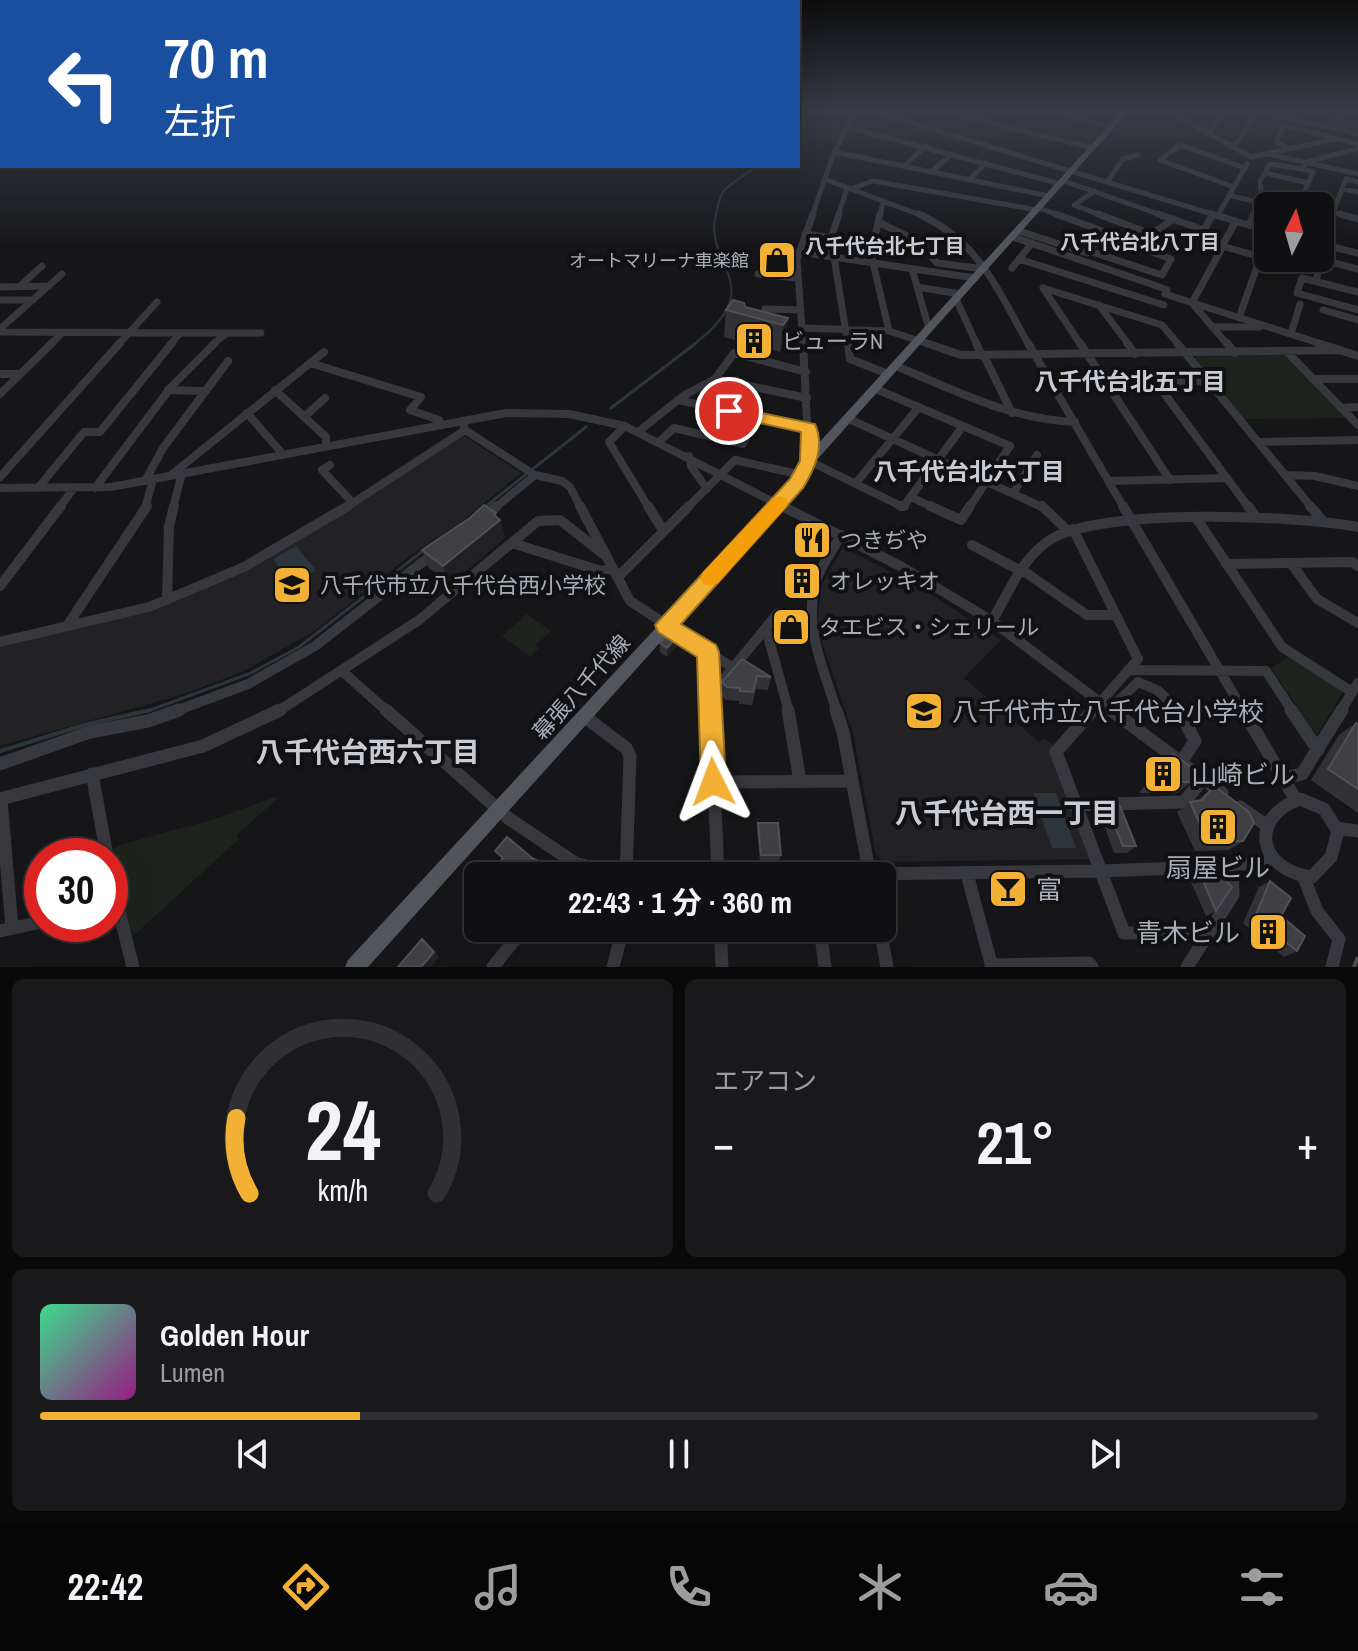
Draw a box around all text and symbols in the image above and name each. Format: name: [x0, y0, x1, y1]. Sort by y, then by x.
text: 70 m: [164, 20, 269, 95]
icon: left: [32, 32, 136, 136]
text: 左折: [164, 97, 236, 145]
north arrow: [1254, 192, 1334, 272]
map controls: [1254, 192, 1334, 272]
district label: 八千代台北八丁目: [1060, 228, 1220, 255]
district label: 八千代台北七丁目: [805, 232, 965, 259]
shop icon: オートマリーナ車楽館: [756, 239, 798, 281]
place label: オートマリーナ車楽館: [569, 248, 749, 273]
building icon: ビューラN: [733, 320, 775, 362]
place label: ビューラN: [782, 326, 883, 356]
district label: 八千代台北五丁目: [1034, 365, 1226, 397]
pin: [695, 377, 763, 445]
icon: arrive: [707, 389, 751, 433]
district label: 八千代台北六丁目: [873, 455, 1065, 487]
restaurant icon: つきぢや: [791, 519, 833, 561]
place label: つきぢや: [840, 525, 928, 555]
building icon: オレッキオ: [781, 560, 823, 602]
school or university icon: 八千代市立八千代台西小学校: [271, 564, 313, 606]
place label: オレッキオ: [830, 566, 940, 596]
place label: 八千代市立八千代台西小学校: [320, 570, 606, 600]
shop icon: タエビス・シェリール: [770, 606, 812, 648]
place label: タエビス・シェリール: [819, 612, 1039, 642]
street label: 幕張八千代線: [526, 628, 636, 746]
school or university icon: 八千代市立八千代台小学校: [903, 690, 945, 732]
place label: 八千代市立八千代台小学校: [952, 694, 1264, 729]
district label: 八千代台西六丁目: [256, 733, 480, 771]
position arrow: [671, 740, 755, 824]
building icon: 山崎ビル: [1142, 753, 1184, 795]
place label: 山崎ビル: [1191, 757, 1295, 792]
district label: 八千代台西一丁目: [895, 794, 1119, 832]
building icon: 扇屋ビル: [1197, 806, 1239, 848]
speed limit sign: 30: [24, 838, 128, 942]
place label: 扇屋ビル: [1166, 850, 1270, 885]
bar icon: 富: [987, 868, 1029, 910]
place label: 富: [1036, 872, 1062, 907]
text: 22:43 · 1 分 · 360 m: [568, 882, 792, 922]
building icon: 青木ビル: [1247, 911, 1289, 953]
place label: 青木ビル: [1136, 915, 1240, 950]
text: エアコン: [713, 1063, 817, 1098]
text: 24: [305, 1074, 380, 1186]
text: 21°: [976, 1102, 1055, 1183]
text: −: [713, 1113, 734, 1173]
text: +: [1297, 1113, 1318, 1173]
text: km/h: [317, 1171, 368, 1210]
text: Golden Hour: [160, 1315, 309, 1355]
text: Lumen: [160, 1355, 225, 1390]
icon: previous: [231, 1432, 275, 1476]
icon: pause: [657, 1432, 701, 1476]
icon: next: [1083, 1432, 1127, 1476]
icon: directions: [278, 1559, 334, 1615]
icon: music: [470, 1559, 526, 1615]
icon: phone: [661, 1559, 717, 1615]
icon: climate: [852, 1559, 908, 1615]
icon: car: [1043, 1559, 1099, 1615]
icon: filters: [1234, 1559, 1290, 1615]
text: 22:42: [68, 1563, 143, 1611]

